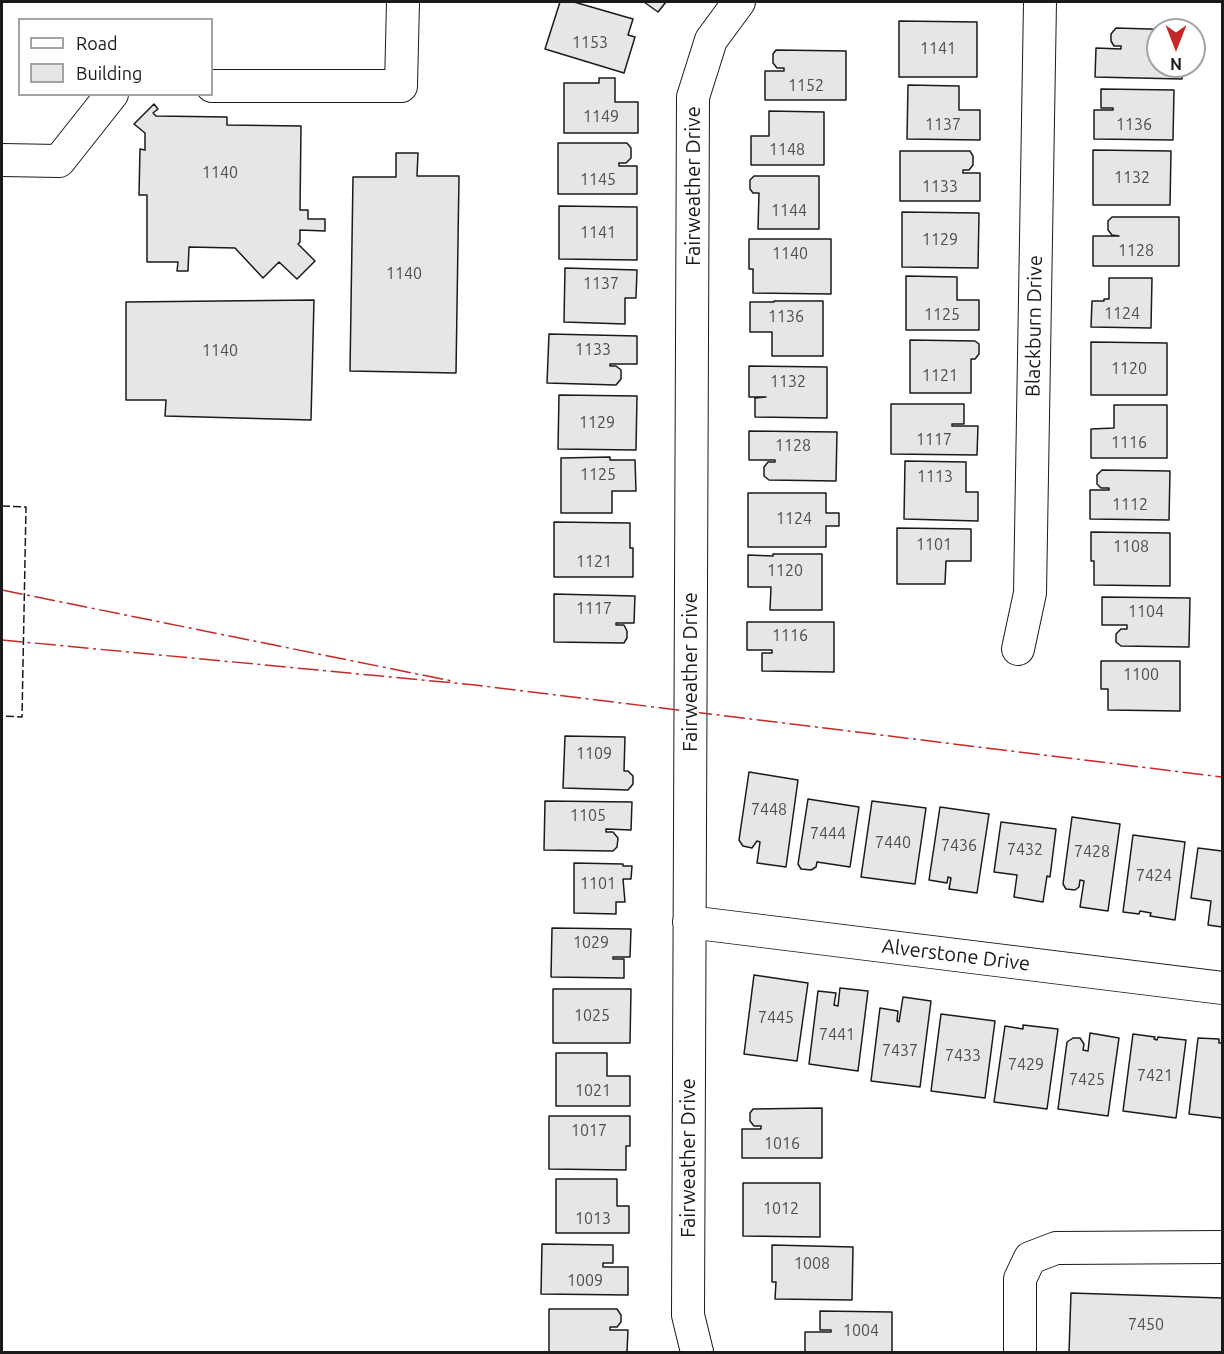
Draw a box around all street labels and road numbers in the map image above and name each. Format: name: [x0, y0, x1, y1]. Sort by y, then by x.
street label: Fairweather Drive: [681, 106, 705, 266]
street label: Blackburn Drive: [1021, 255, 1047, 397]
street label: Fairweather Drive: [678, 592, 702, 752]
street label: Alverstone Drive: [881, 934, 1031, 976]
street label: Fairweather Drive: [676, 1078, 700, 1238]

